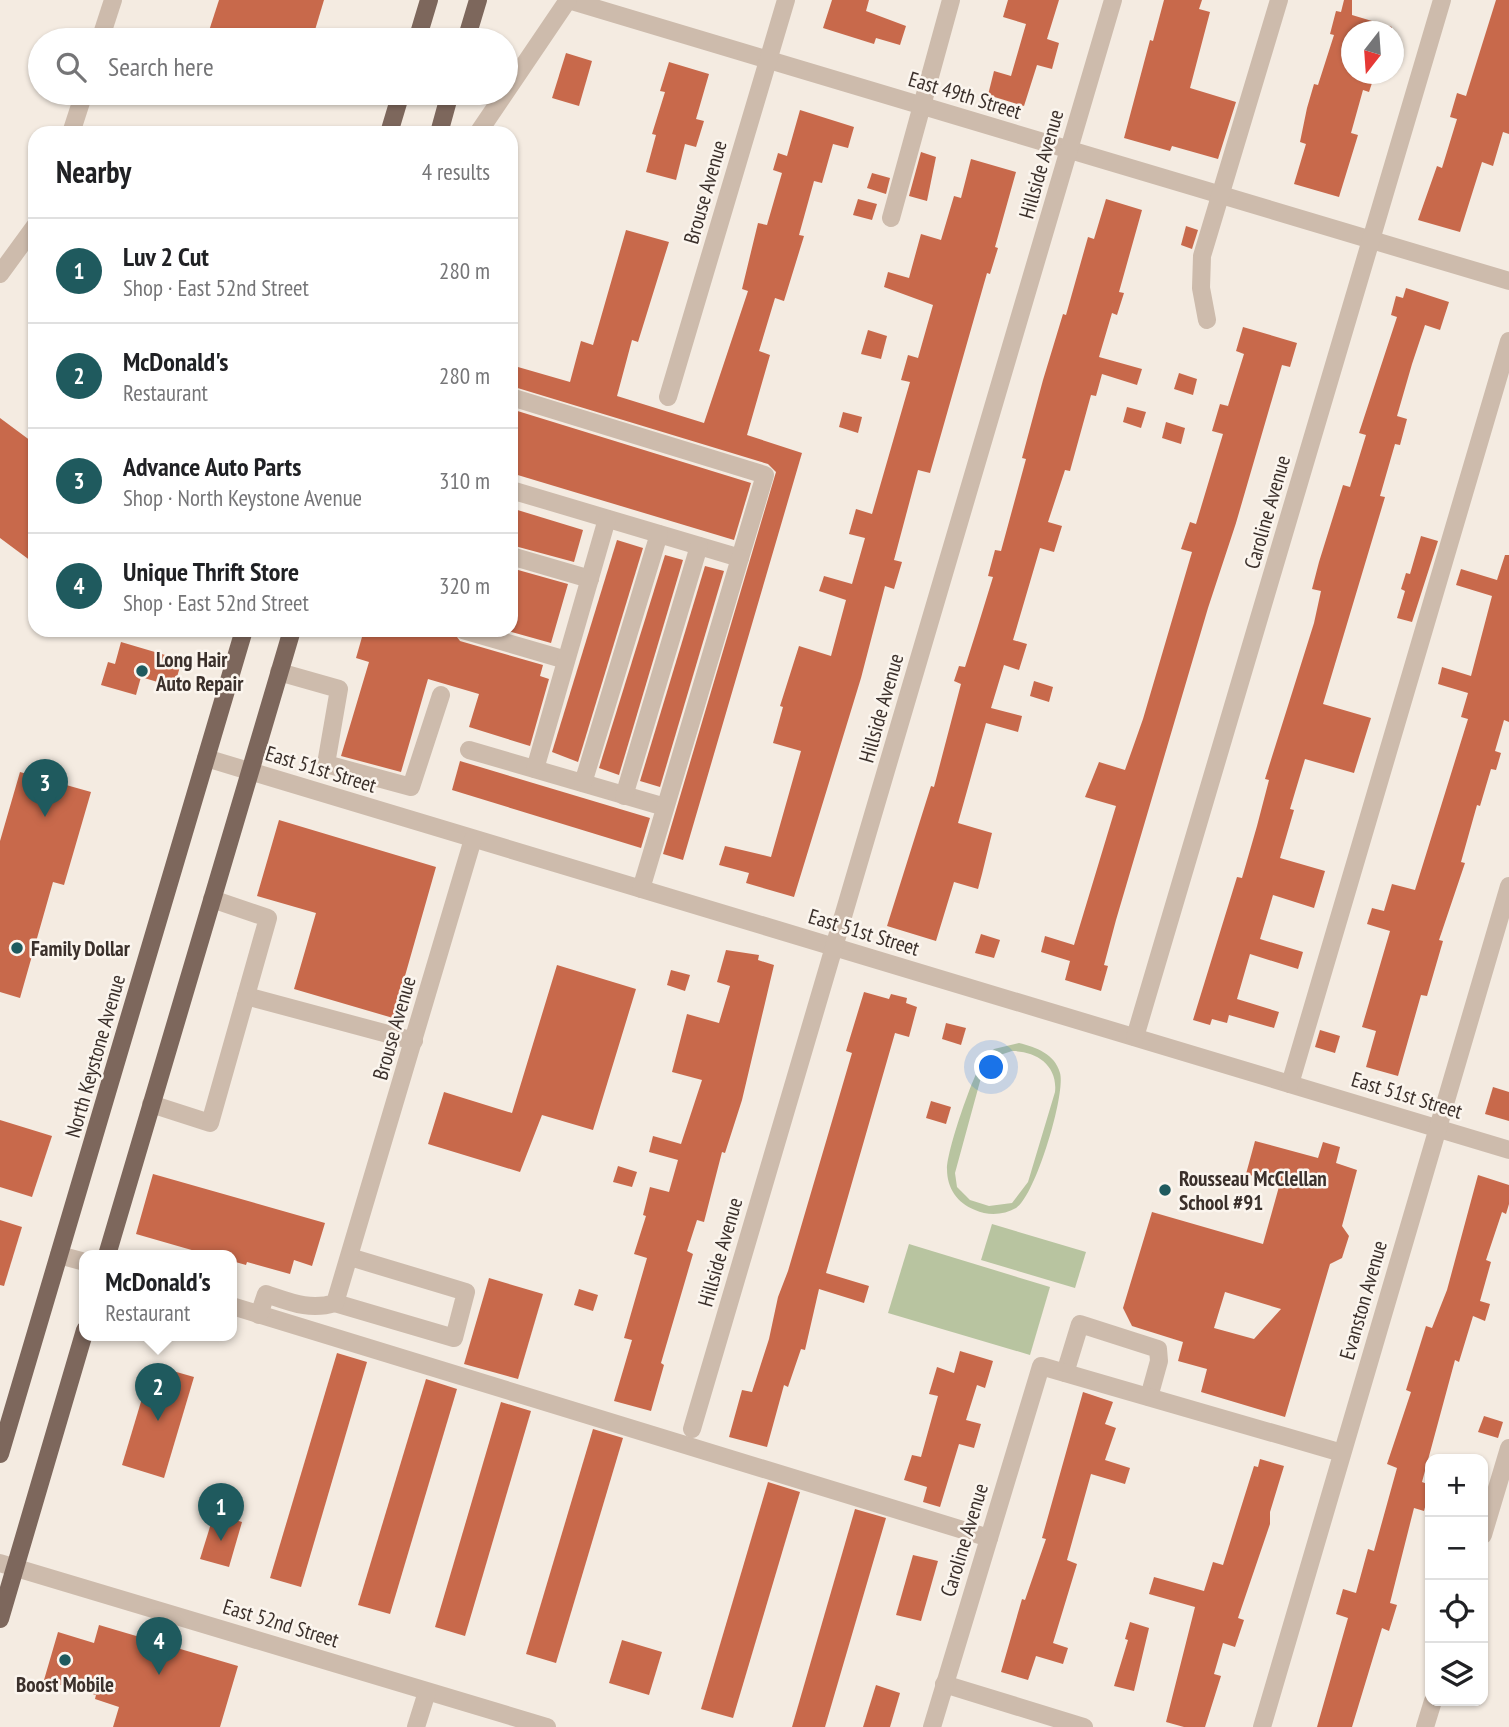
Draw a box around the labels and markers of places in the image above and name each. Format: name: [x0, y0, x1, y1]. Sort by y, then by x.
place label: Long Hair Auto Repair: [155, 646, 244, 697]
marker: Long Hair Auto Repair: [134, 663, 150, 679]
pin: 3: [22, 759, 68, 817]
place label: Family Dollar: [31, 935, 131, 962]
marker: Family Dollar: [9, 940, 25, 956]
place label: Rousseau McClellan School #91: [1179, 1165, 1327, 1216]
marker: Rousseau McClellan School #91: [1157, 1182, 1173, 1198]
pin: 2: [135, 1363, 181, 1421]
pin: 1: [198, 1483, 244, 1541]
pin: 4: [136, 1617, 182, 1675]
marker: Boost Mobile: [57, 1652, 73, 1668]
place label: Boost Mobile: [16, 1671, 114, 1698]

